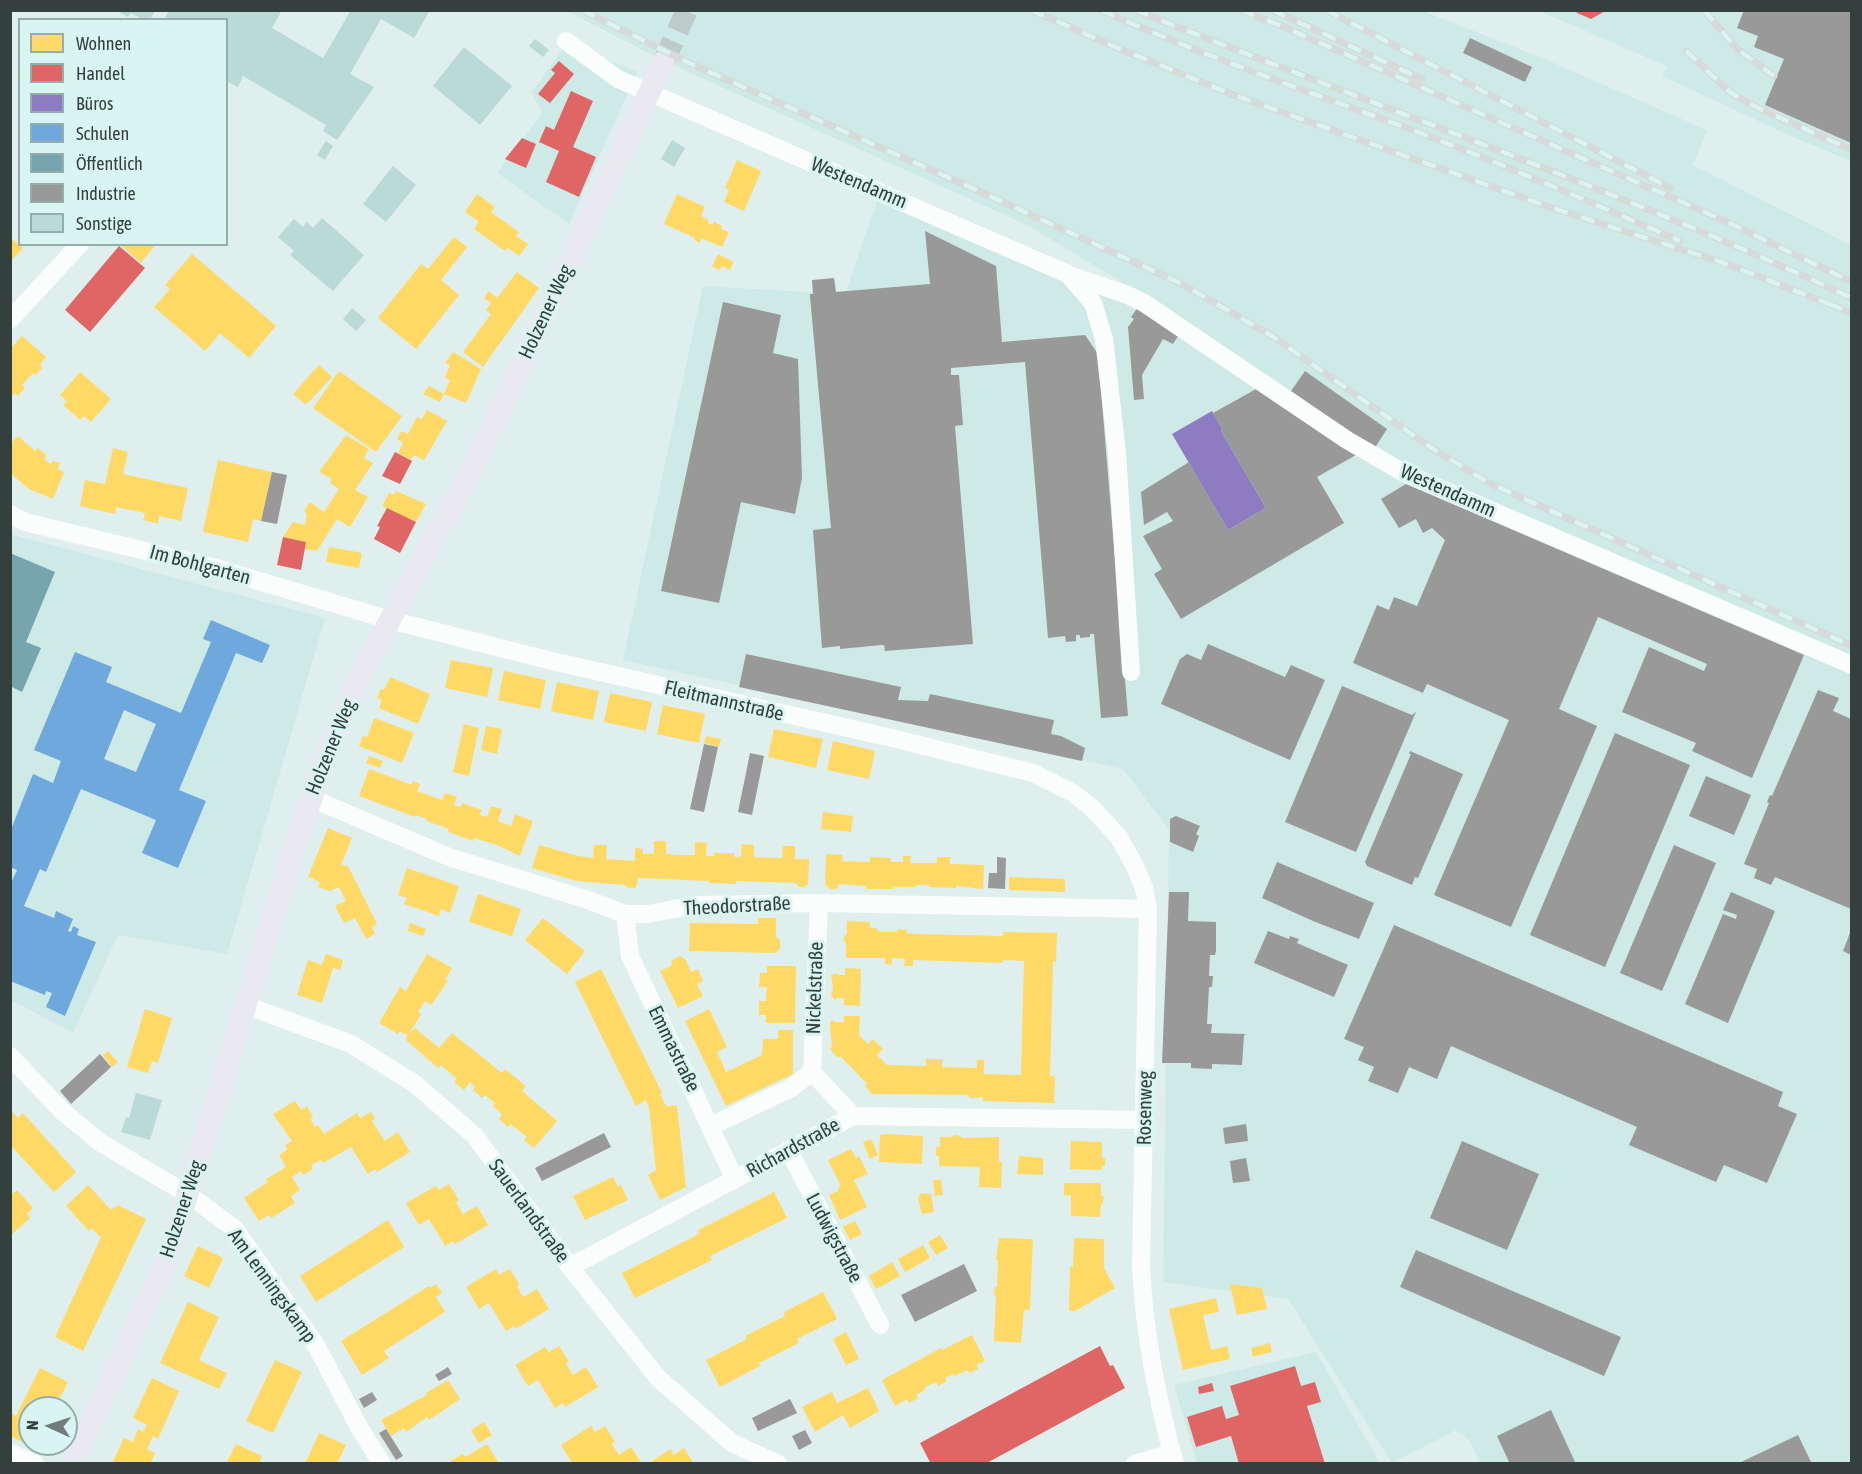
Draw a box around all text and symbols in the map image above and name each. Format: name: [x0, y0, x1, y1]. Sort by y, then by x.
legend: [18, 18, 228, 246]
text: Wohnen: [76, 33, 131, 54]
text: Handel: [76, 63, 125, 84]
text: Büros: [76, 93, 113, 114]
text: Schulen: [76, 123, 129, 144]
street label: Westendamm: [807, 152, 911, 214]
text: Öffentlich: [76, 153, 143, 174]
text: Industrie: [76, 183, 136, 204]
text: Sonstige: [76, 213, 132, 234]
street label: Holzener Weg: [514, 261, 578, 363]
street label: Westendamm: [1397, 459, 1499, 523]
street label: Im Bohlgarten: [147, 540, 253, 590]
street label: Fleitmannstraße: [662, 676, 786, 726]
street label: Holzener Weg: [301, 695, 361, 799]
street label: Theodorstraße: [683, 891, 791, 921]
street label: Nickelstraße: [801, 941, 829, 1035]
street label: Emmastraße: [643, 1002, 705, 1096]
street label: Rosenweg: [1132, 1070, 1158, 1146]
street label: Richardstraße: [742, 1113, 844, 1183]
street label: Sauerlandstraße: [483, 1155, 575, 1267]
street label: Holzener Weg: [155, 1157, 209, 1261]
street label: Ludwigstraße: [800, 1189, 868, 1287]
street label: Am Lenningskamp: [223, 1224, 321, 1348]
north arrow: [18, 1396, 78, 1456]
text: N: [23, 1420, 41, 1430]

